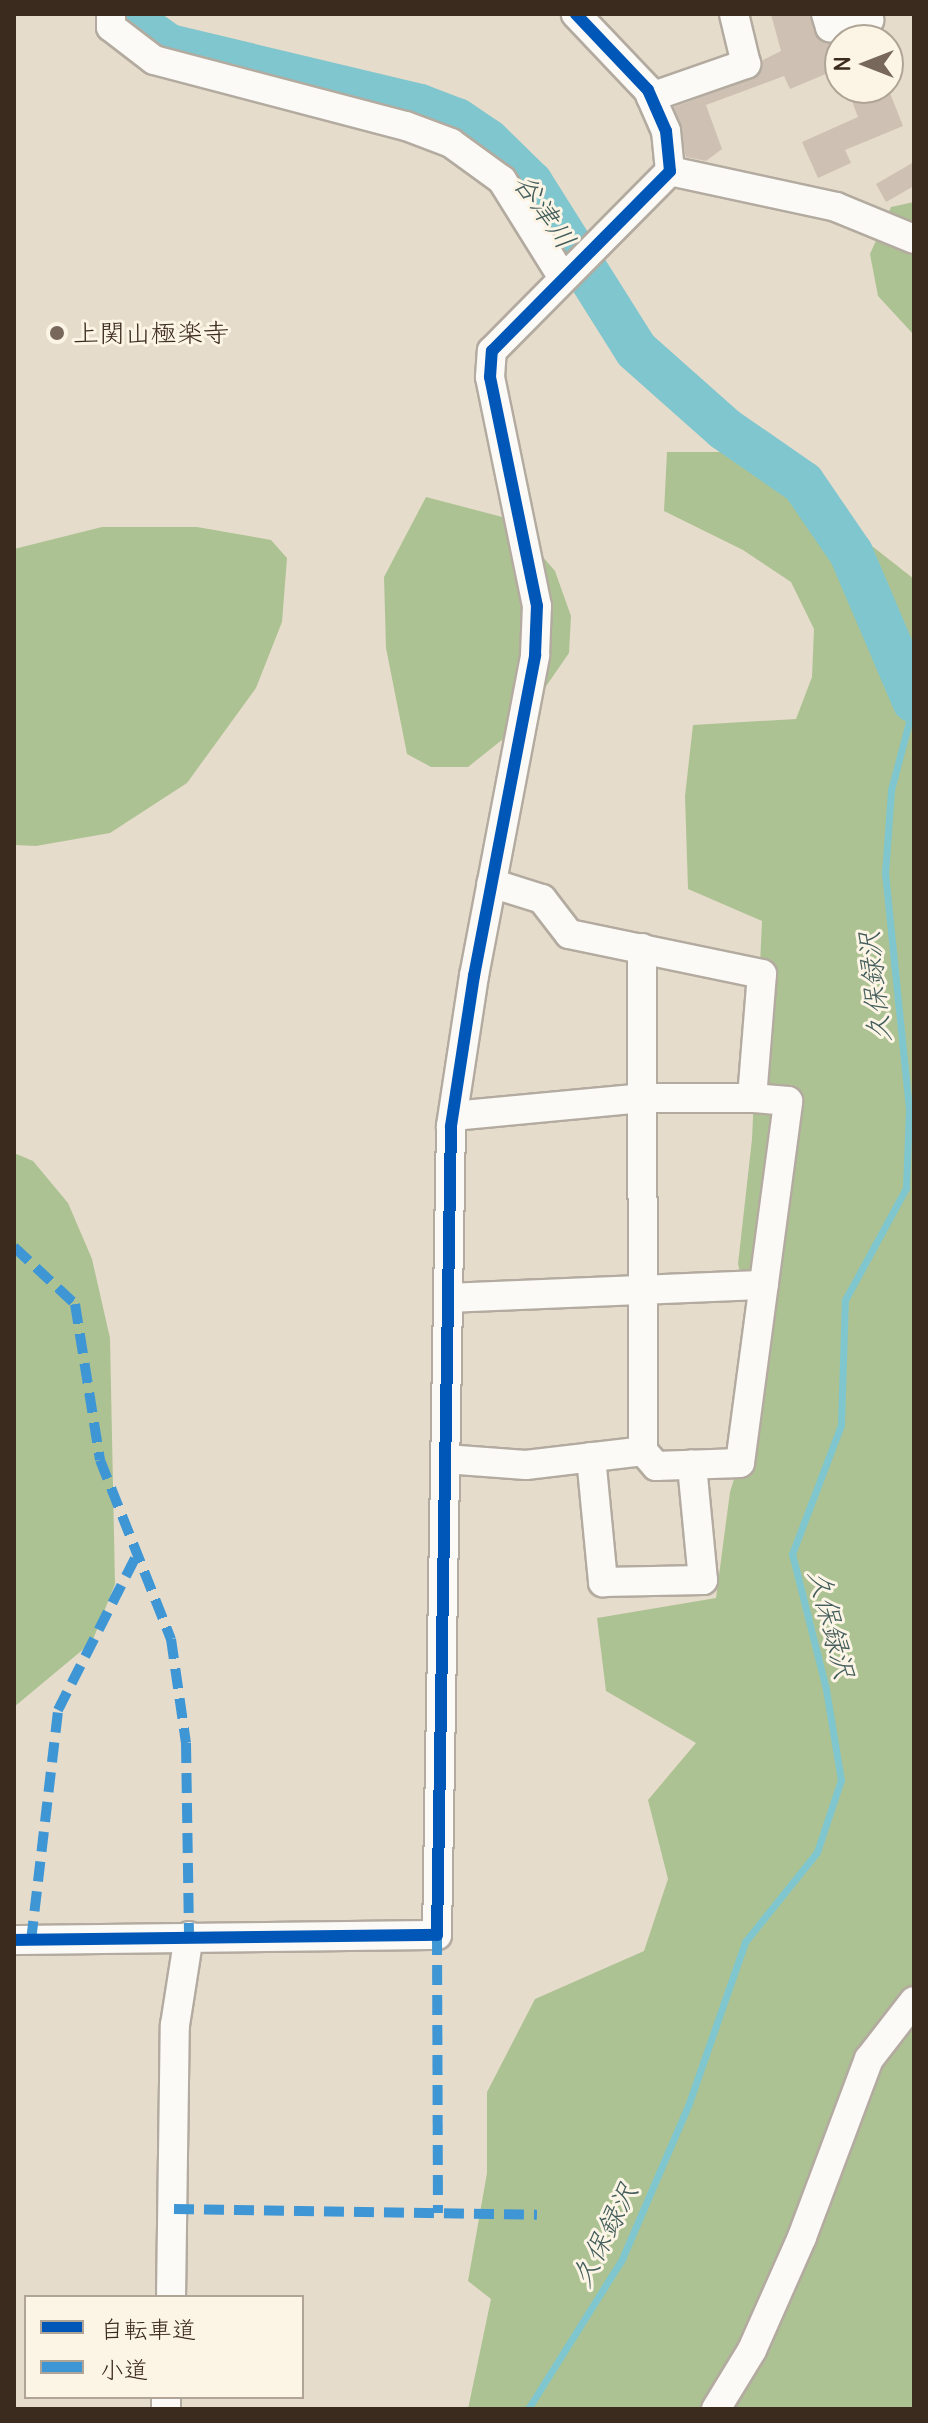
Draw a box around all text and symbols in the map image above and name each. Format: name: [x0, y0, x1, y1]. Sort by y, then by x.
north arrow: [824, 24, 904, 104]
text: N: [828, 56, 856, 72]
water label: 谷津川: [507, 167, 583, 255]
place label: 上関山極楽寺: [73, 317, 229, 349]
marker: 上関山極楽寺: [48, 324, 66, 342]
water label: 久保録沢: [851, 930, 897, 1044]
water label: 久保録沢: [802, 1566, 862, 1682]
water label: 久保録沢: [564, 2177, 644, 2293]
legend: [24, 2295, 304, 2399]
text: 自転車道: [100, 2314, 196, 2344]
text: 小道: [100, 2354, 148, 2384]

